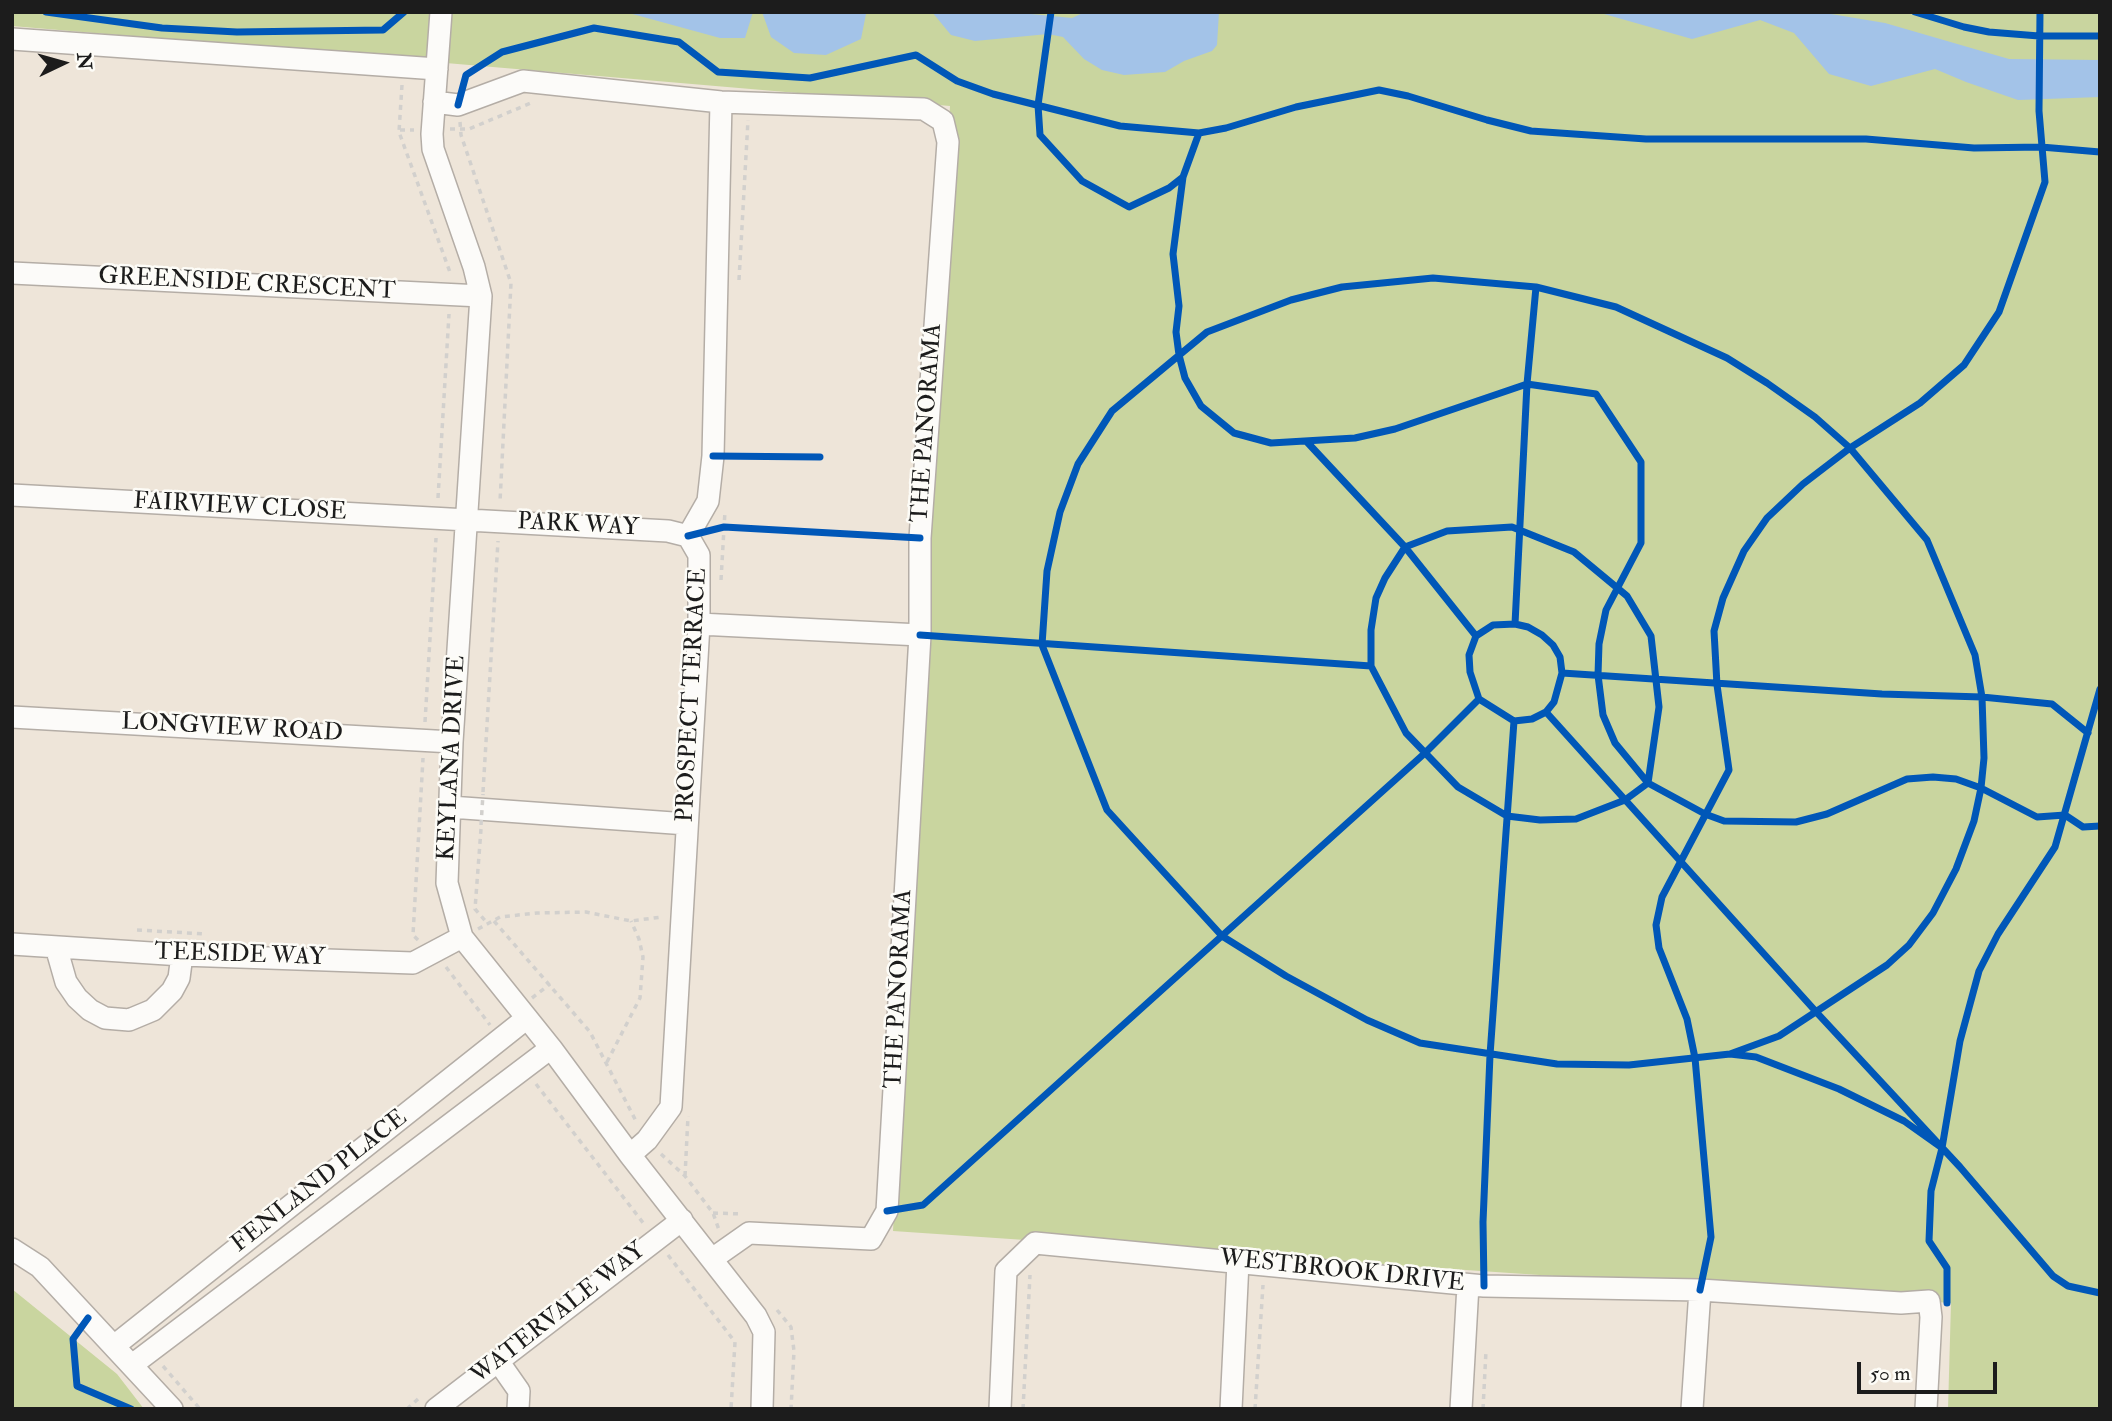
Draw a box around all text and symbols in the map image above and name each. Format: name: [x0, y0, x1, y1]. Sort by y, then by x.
north arrow: [28, 28, 98, 98]
text: N: [71, 52, 97, 71]
street label: GREENSIDE CRESCENT: [98, 263, 396, 307]
street label: THE PANORAMA: [907, 322, 949, 524]
street label: FAIRVIEW CLOSE: [133, 488, 347, 528]
street label: PARK WAY: [517, 508, 639, 544]
street label: PROSPECT TERRACE: [672, 567, 714, 823]
street label: KEYLANA DRIVE: [433, 655, 473, 861]
street label: LONGVIEW ROAD: [121, 709, 343, 749]
street label: THE PANORAMA: [880, 889, 920, 1089]
street label: TEESIDE WAY: [154, 939, 326, 973]
street label: FENLAND PLACE: [227, 1105, 413, 1259]
street label: WATERVALE WAY: [466, 1237, 652, 1391]
street label: WESTBROOK DRIVE: [1218, 1245, 1466, 1299]
scale bar: [1860, 1348, 2000, 1392]
text: 50 m: [1870, 1360, 1911, 1387]

